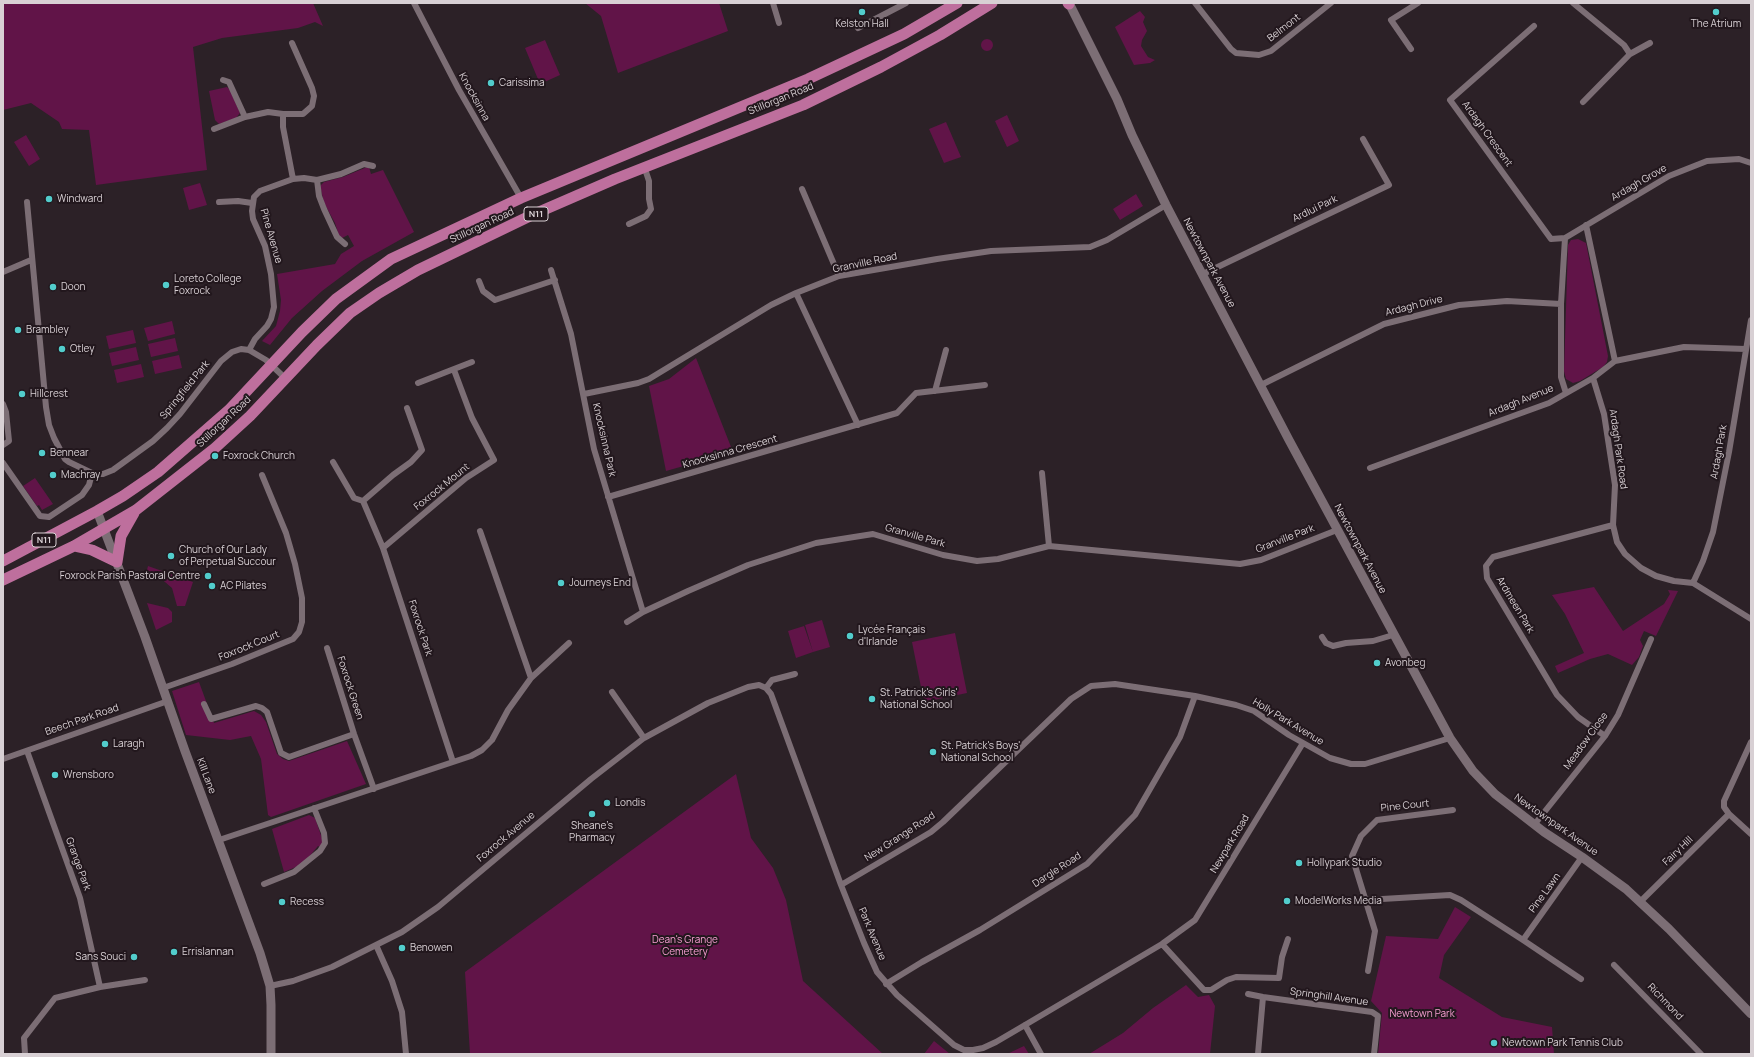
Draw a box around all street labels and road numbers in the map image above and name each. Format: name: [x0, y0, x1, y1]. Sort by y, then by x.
street label: Belmont: [1265, 11, 1303, 45]
street label: Knocksinna: [456, 71, 492, 123]
street label: Stillorgan Road: [746, 80, 816, 118]
street label: Ardagh Crescent: [1459, 99, 1515, 169]
street label: Ardagh Grove: [1609, 162, 1669, 204]
street label: Ardlui Park: [1291, 193, 1339, 225]
street label: Stillorgan Road: [448, 206, 516, 246]
street label: Pine Avenue: [257, 207, 285, 265]
road number: N11: [524, 207, 548, 221]
street label: Newtownpark Avenue: [1180, 216, 1238, 310]
street label: Granville Road: [832, 250, 898, 276]
street label: Ardagh Drive: [1384, 293, 1444, 319]
street label: Springfield Park: [158, 358, 212, 422]
street label: Ardagh Avenue: [1487, 382, 1555, 420]
street label: Stillorgan Road: [194, 394, 254, 450]
street label: Knocksinna Park: [590, 402, 618, 478]
street label: Ardagh Park Road: [1606, 408, 1630, 490]
street label: Ardagh Park: [1708, 424, 1730, 480]
street label: Knocksinna Crescent: [681, 433, 779, 471]
street label: Foxrock Mount: [412, 461, 472, 513]
street label: Newtownpark Avenue: [1331, 502, 1389, 596]
street label: Granville Park: [884, 522, 946, 550]
street label: Granville Park: [1254, 522, 1316, 556]
road number: N11: [32, 533, 56, 547]
street label: Ardmeen Park: [1493, 575, 1537, 635]
street label: Foxrock Park: [405, 599, 435, 657]
street label: Foxrock Court: [217, 628, 281, 664]
street label: Foxrock Green: [334, 655, 366, 721]
street label: Holly Park Avenue: [1250, 696, 1326, 748]
street label: Beech Park Road: [44, 702, 120, 738]
street label: Meadow Close: [1561, 710, 1611, 772]
street label: Kill Lane: [194, 756, 218, 796]
street label: Newtownpark Avenue: [1512, 792, 1600, 858]
street label: Pine Court: [1380, 797, 1430, 815]
street label: Foxrock Avenue: [475, 809, 537, 865]
street label: New Grange Road: [863, 810, 937, 864]
street label: Newpark Road: [1208, 813, 1252, 875]
street label: Fairy Hill: [1660, 834, 1696, 868]
street label: Grange Park: [63, 836, 93, 892]
street label: Dargle Road: [1030, 850, 1084, 890]
street label: Pine Lawn: [1527, 871, 1563, 915]
street label: Park Avenue: [856, 906, 888, 962]
street label: Richmond: [1645, 981, 1685, 1023]
street label: Springhill Avenue: [1289, 986, 1369, 1008]

